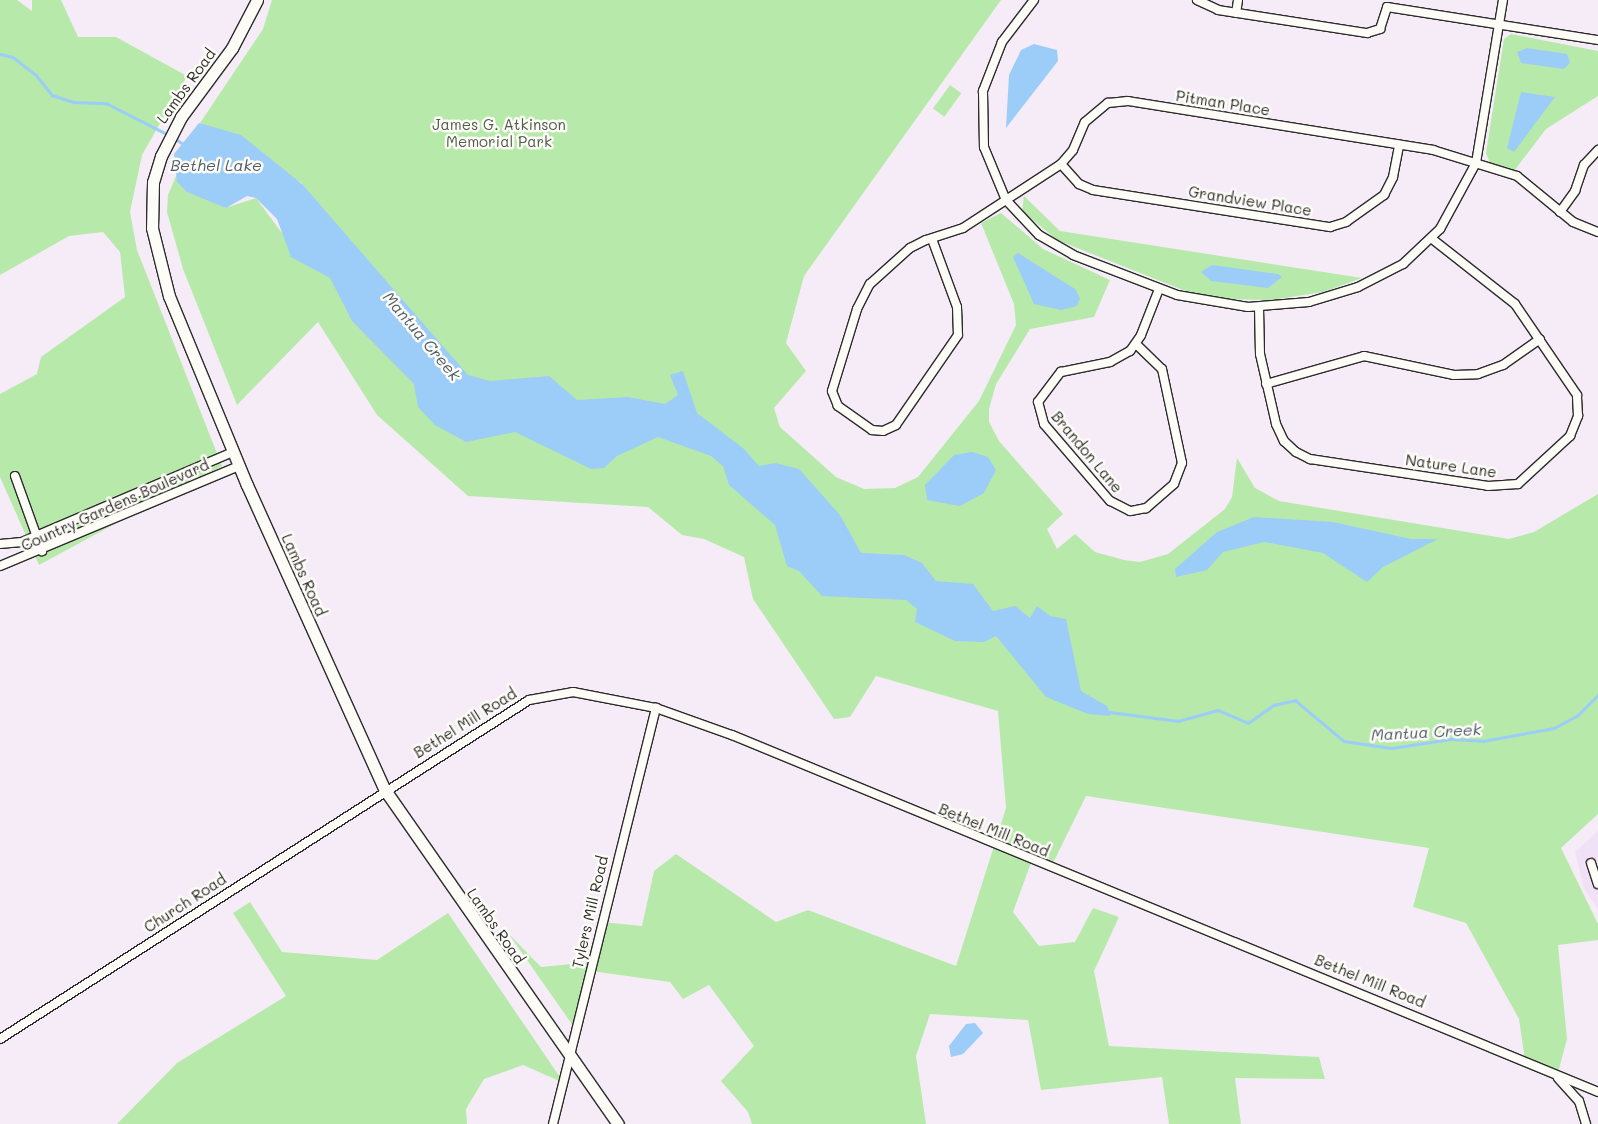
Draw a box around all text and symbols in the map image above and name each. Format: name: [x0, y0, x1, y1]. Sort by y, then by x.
street label: Lambs Road: [153, 45, 219, 127]
street label: Pitman Place: [1175, 87, 1271, 119]
park label: James G. Atkinson Memorial Park: [432, 115, 566, 150]
water label: Bethel Lake: [170, 155, 262, 175]
street label: Grandview Place: [1187, 182, 1313, 220]
water label: Mantua Creek: [379, 288, 465, 384]
street label: Brandon Lane: [1048, 408, 1126, 496]
street label: Nature Lane: [1404, 451, 1498, 481]
street label: Country Gardens Boulevard: [18, 455, 212, 555]
street label: Lambs Road: [278, 531, 330, 619]
street label: Bethel Mill Road: [410, 684, 520, 762]
water label: Mantua Creek: [1370, 720, 1482, 744]
street label: Bethel Mill Road: [936, 800, 1052, 860]
street label: Tylers Mill Road: [568, 854, 612, 970]
street label: Church Road: [141, 870, 229, 936]
street label: Lambs Road: [463, 885, 529, 967]
street label: Bethel Mill Road: [1312, 951, 1428, 1011]

